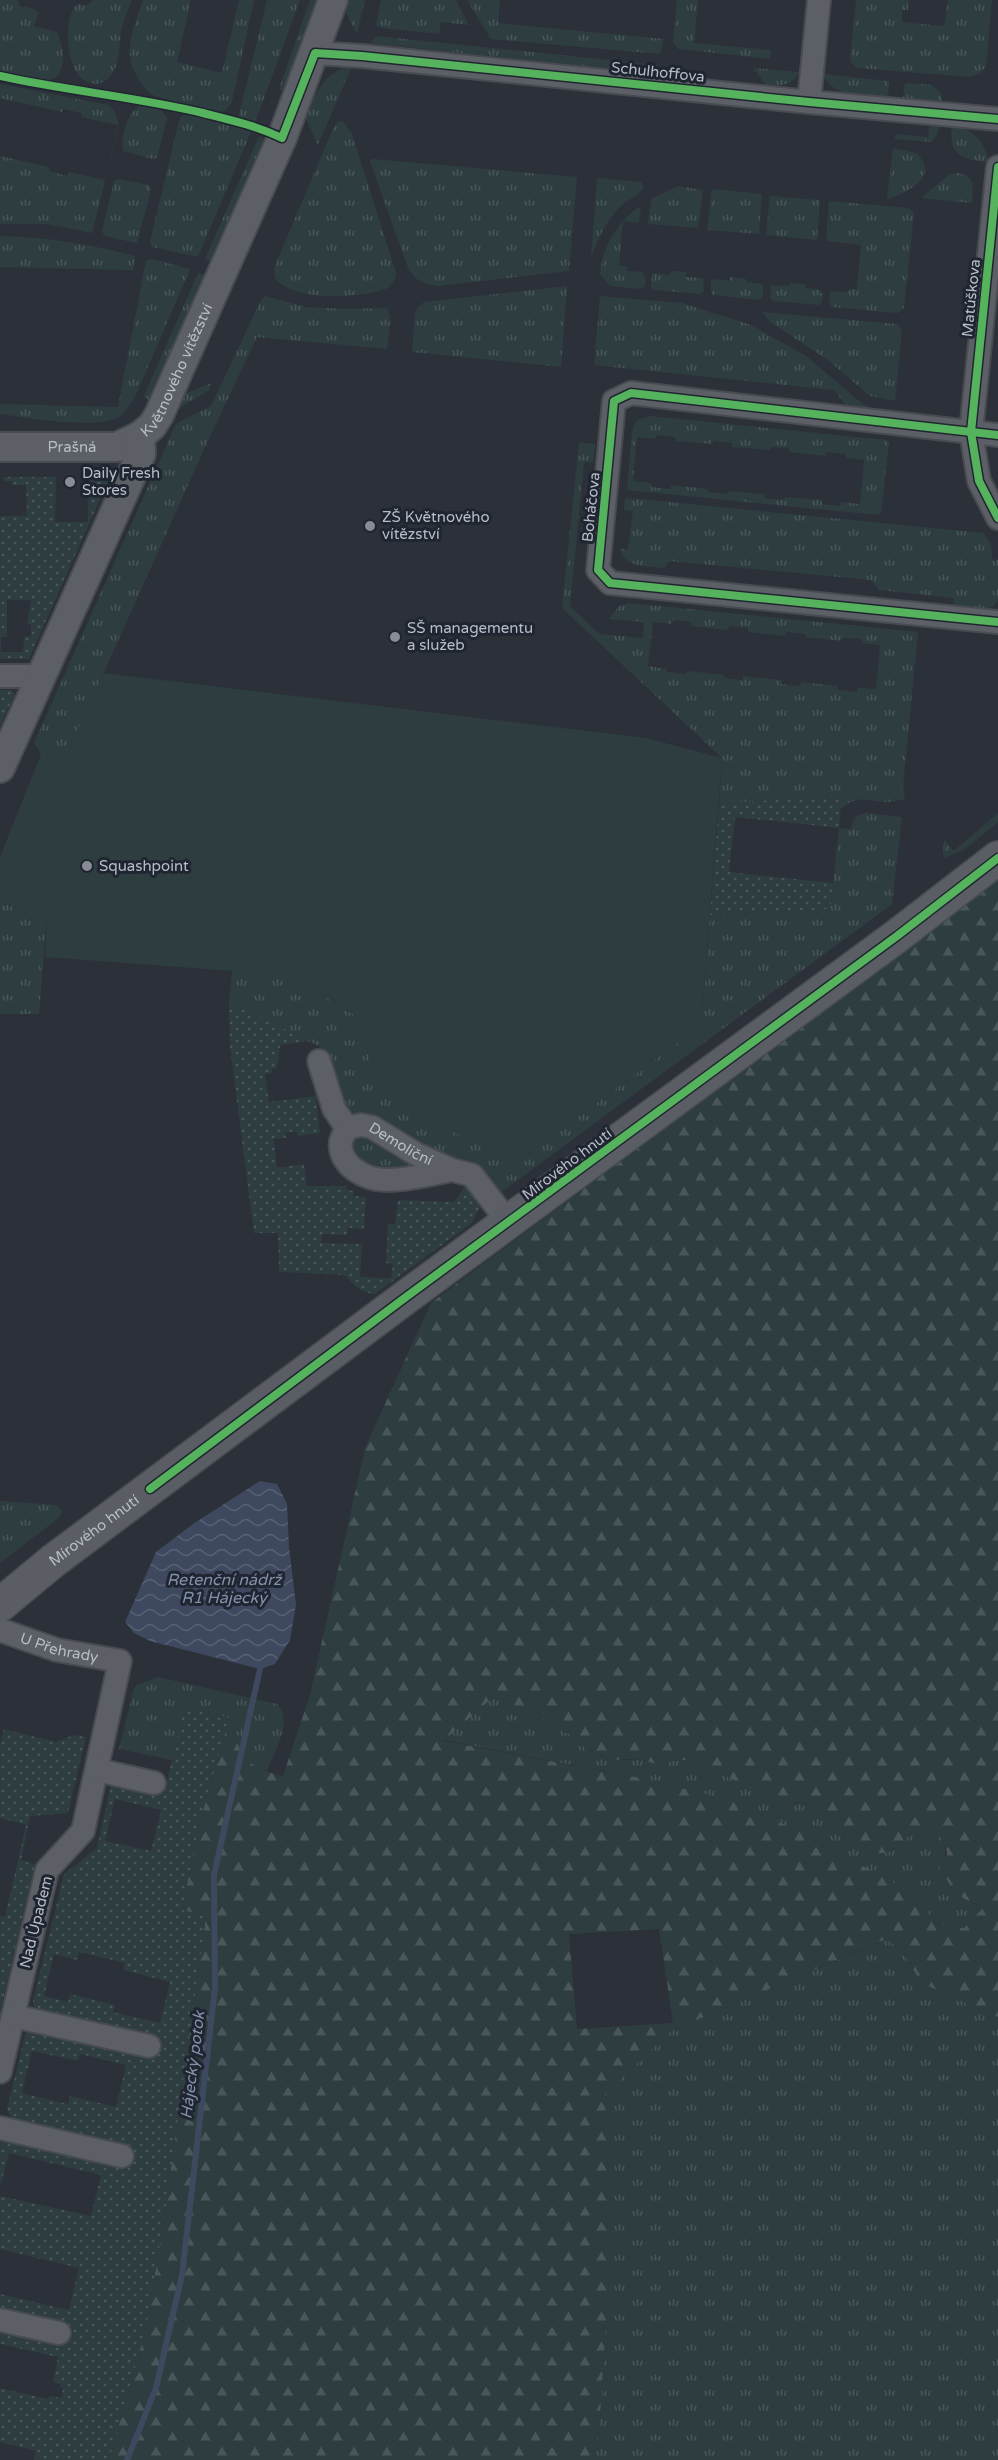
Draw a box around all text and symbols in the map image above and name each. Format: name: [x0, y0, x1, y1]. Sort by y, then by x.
street label: Schulhoffova: [610, 58, 706, 86]
street label: Matúškova: [958, 258, 984, 338]
street label: Květnového vítězství: [137, 300, 217, 441]
street label: Prašná: [48, 438, 96, 456]
place label: Daily Fresh Stores: [82, 464, 160, 499]
street label: Boháčova: [578, 471, 604, 543]
marker: Daily Fresh Stores: [63, 475, 77, 489]
place label: ZŠ Květnového vítězství: [382, 508, 490, 543]
marker: ZŠ Květnového vítězství: [363, 519, 377, 533]
place label: SŠ managementu a služeb: [407, 619, 533, 654]
marker: SŠ managementu a služeb: [388, 630, 402, 644]
place label: Squashpoint: [99, 857, 189, 875]
marker: Squashpoint: [80, 859, 94, 873]
street label: Demoliční: [366, 1118, 436, 1169]
street label: Mírového hnutí: [518, 1124, 616, 1204]
street label: Mírového hnutí: [45, 1491, 143, 1570]
water label: Retenční nádrž R1 Hájecký: [167, 1570, 283, 1608]
street label: U Přehrady: [18, 1629, 100, 1666]
street label: Nad Úpadem: [16, 1874, 56, 1970]
water label: Hájecký potok: [176, 2009, 210, 2120]

